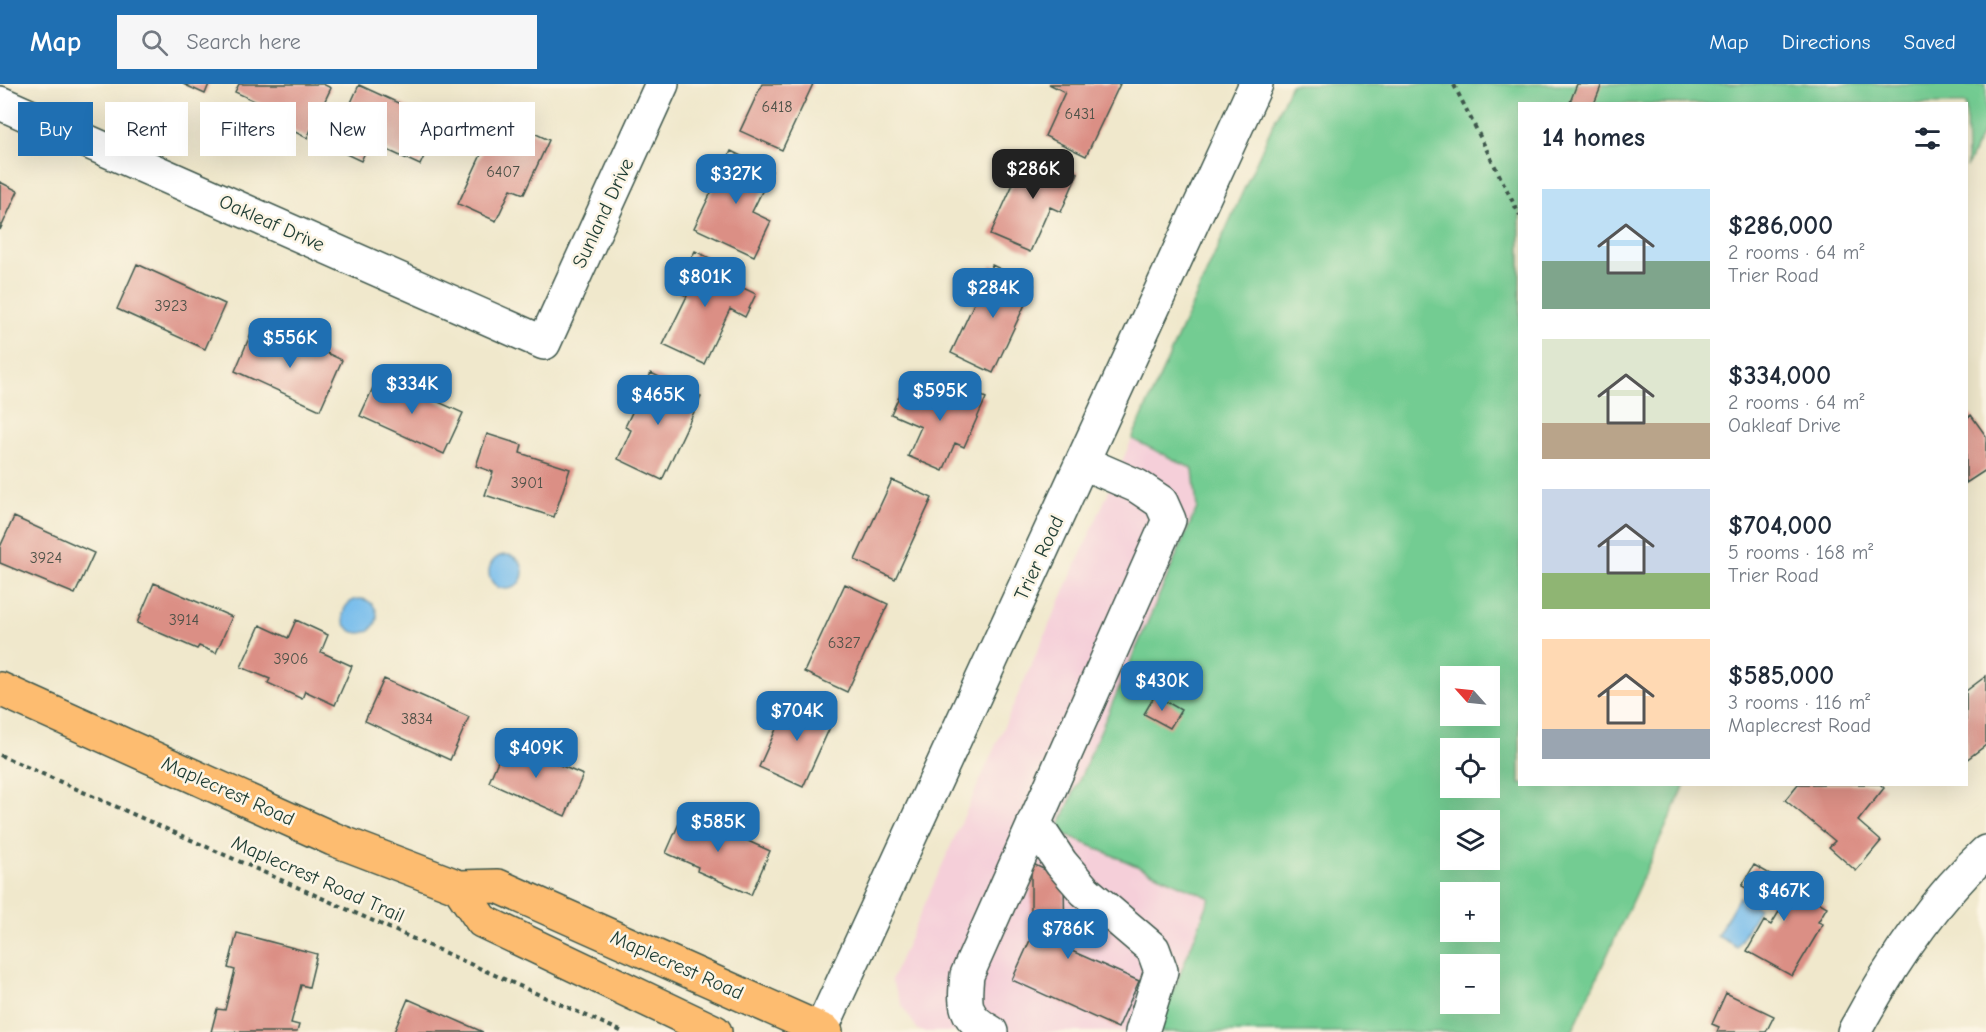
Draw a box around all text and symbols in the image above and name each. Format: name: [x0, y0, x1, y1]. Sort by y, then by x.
search box: [117, 15, 537, 69]
text: Map: [30, 26, 81, 58]
icon: search: [138, 26, 171, 59]
text: Search here: [186, 29, 301, 55]
text: Map: [1709, 30, 1749, 54]
text: Directions: [1782, 30, 1871, 54]
text: Saved: [1904, 30, 1956, 54]
house number: 6418: [762, 98, 793, 116]
chip: Buy: [18, 102, 93, 156]
chip: Rent: [105, 102, 188, 156]
chip: Filters: [200, 102, 296, 156]
chip: New: [308, 102, 387, 156]
chip: Apartment: [399, 102, 535, 156]
house number: 6431: [1065, 105, 1095, 123]
icon: filters: [1911, 122, 1944, 155]
text: 14 homes: [1542, 123, 1645, 153]
pin: $286K: [991, 149, 1075, 200]
street label: Sunland Drive: [568, 154, 638, 272]
pin: $327K: [694, 154, 778, 205]
text: $286K: [1006, 157, 1060, 180]
text: $327K: [710, 162, 762, 185]
house number: 6407: [486, 163, 520, 181]
street label: Oakleaf Drive: [216, 190, 328, 256]
text: $286,000: [1728, 211, 1833, 241]
icon: home: [1590, 213, 1662, 285]
text: 2 rooms · 64 m²: [1728, 241, 1864, 264]
pin: $801K: [663, 257, 747, 308]
text: Trier Road: [1728, 264, 1819, 287]
text: $801K: [679, 265, 731, 288]
pin: $284K: [951, 268, 1035, 319]
text: $284K: [967, 276, 1019, 299]
house number: 3923: [154, 297, 188, 315]
pin: $556K: [248, 318, 332, 369]
text: $556K: [263, 326, 318, 349]
text: $334,000: [1728, 361, 1831, 391]
icon: home: [1590, 363, 1662, 435]
pin: $334K: [370, 364, 454, 415]
pin: $595K: [898, 371, 982, 422]
text: $334K: [386, 372, 438, 395]
pin: $465K: [616, 375, 700, 426]
text: $595K: [913, 379, 968, 402]
text: $465K: [631, 383, 685, 406]
text: 2 rooms · 64 m²: [1728, 391, 1864, 414]
text: Oakleaf Drive: [1728, 414, 1841, 437]
house number: 3901: [511, 474, 543, 492]
text: $704,000: [1728, 511, 1832, 541]
street label: Trier Road: [1009, 512, 1069, 604]
icon: home: [1590, 513, 1662, 585]
text: 5 rooms · 168 m²: [1728, 541, 1873, 564]
house number: 3924: [30, 549, 62, 567]
text: Trier Road: [1728, 564, 1819, 587]
house number: 3914: [169, 611, 199, 629]
house number: 6327: [828, 634, 861, 652]
house number: 3906: [273, 650, 309, 668]
pin: $430K: [1120, 661, 1204, 712]
text: $585,000: [1728, 661, 1834, 691]
icon: home: [1590, 663, 1662, 735]
north arrow: [1440, 666, 1500, 726]
map controls: [1440, 666, 1500, 1014]
text: $430K: [1135, 669, 1189, 692]
pin: $704K: [755, 691, 839, 742]
text: 3 rooms · 116 m²: [1728, 691, 1870, 714]
text: $704K: [770, 699, 824, 722]
house number: 3834: [401, 710, 433, 728]
text: Maplecrest Road: [1728, 714, 1871, 737]
pin: $409K: [494, 728, 578, 779]
text: $409K: [509, 736, 563, 759]
button: locate: [1440, 738, 1500, 798]
street label: Maplecrest Road: [158, 751, 298, 831]
pin: $585K: [676, 802, 760, 853]
text: $585K: [691, 810, 745, 833]
button: layers: [1440, 810, 1500, 870]
street label: Maplecrest Road Trail: [228, 830, 408, 928]
pin: $467K: [1742, 871, 1826, 922]
text: $467K: [1758, 879, 1810, 902]
button: +: [1440, 882, 1500, 942]
pin: $786K: [1026, 909, 1110, 960]
text: $786K: [1042, 917, 1094, 940]
street label: Maplecrest Road: [607, 925, 747, 1005]
button: −: [1440, 954, 1500, 1014]

